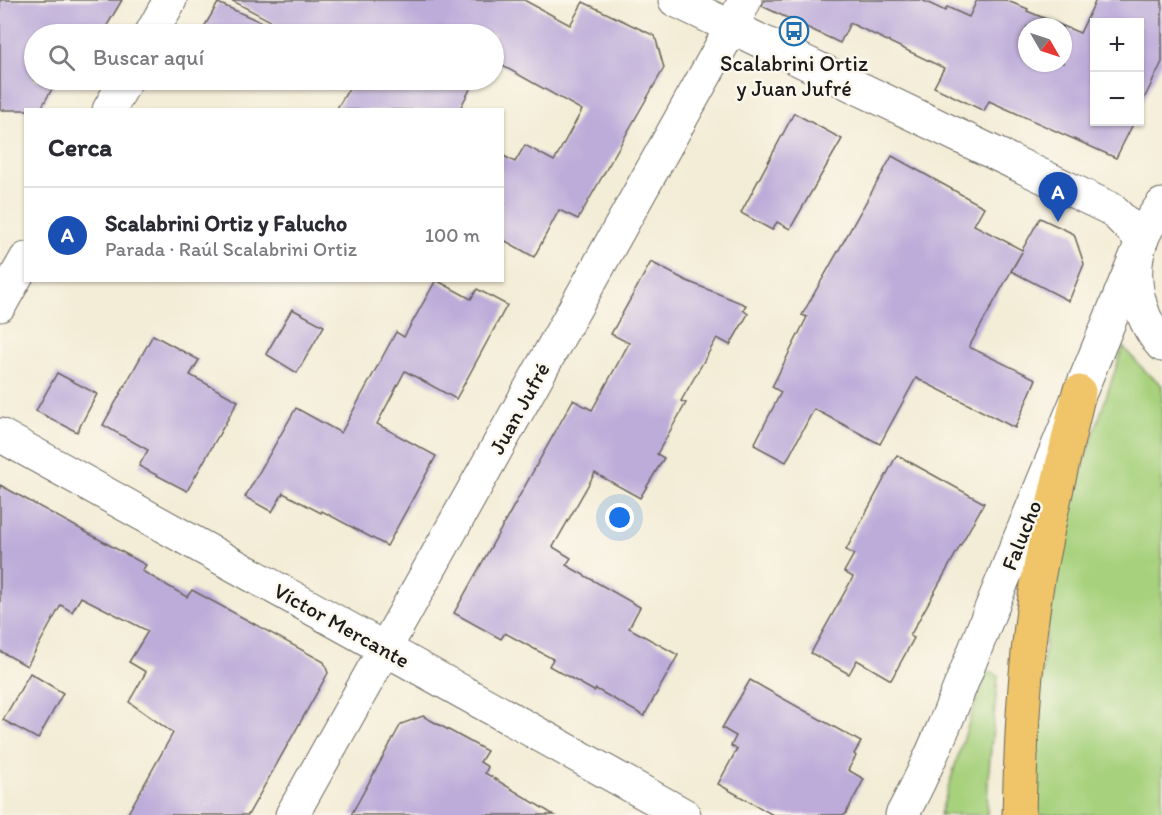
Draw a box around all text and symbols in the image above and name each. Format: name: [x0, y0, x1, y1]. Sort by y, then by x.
bus stop icon: Scalabrini Ortiz y Juan Jufré: [778, 15, 810, 47]
north arrow: [1018, 18, 1072, 72]
map controls: [1090, 18, 1144, 126]
button: +: [1090, 18, 1144, 72]
search box: [24, 24, 504, 90]
icon: search: [45, 41, 78, 74]
text: Buscar aquí: [93, 44, 204, 71]
place label: Scalabrini Ortiz y Juan Jufré: [720, 50, 868, 102]
button: −: [1090, 72, 1144, 126]
text: Cerca: [48, 131, 112, 163]
pin: A: [1038, 172, 1078, 222]
text: Scalabrini Ortiz y Falucho: [105, 210, 347, 237]
text: A: [61, 223, 74, 247]
text: 100 m: [425, 223, 480, 247]
text: Parada · Raúl Scalabrini Ortiz: [105, 237, 357, 261]
street label: Juan Jufré: [483, 358, 556, 459]
street label: Falucho: [995, 496, 1048, 574]
your location: [605, 503, 634, 532]
street label: Víctor Mercante: [269, 577, 414, 674]

